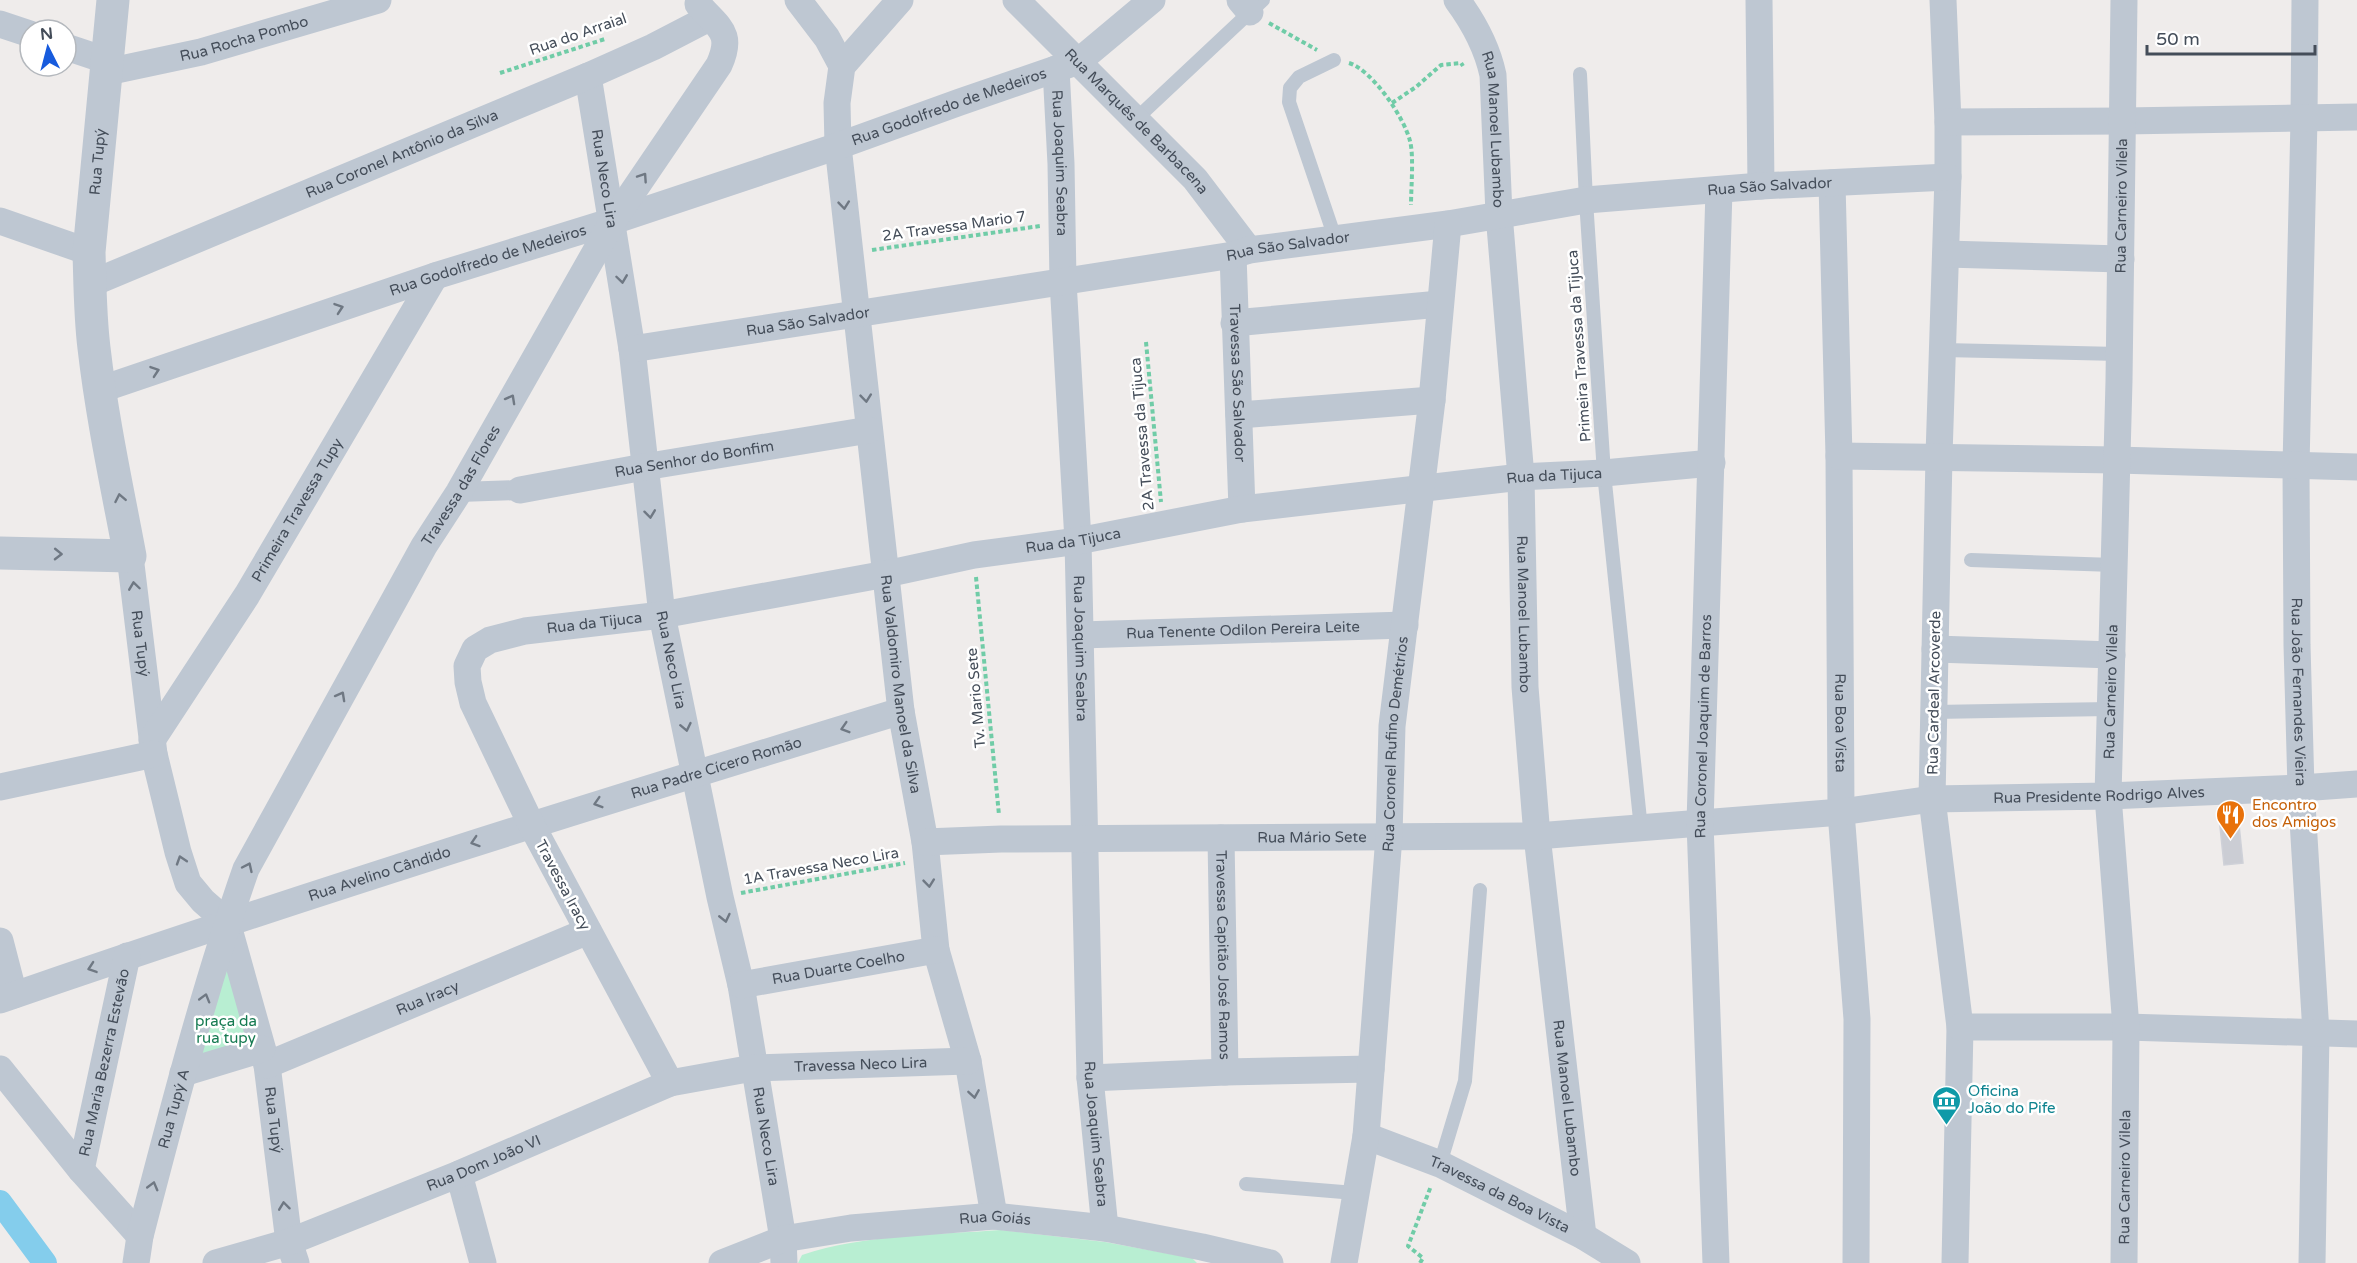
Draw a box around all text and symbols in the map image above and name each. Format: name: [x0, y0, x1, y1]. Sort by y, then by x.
street label: Rua do Arraial: [527, 9, 629, 59]
street label: Rua Rocha Pombo: [178, 12, 310, 65]
north arrow: [18, 18, 78, 78]
scale bar: [2147, 18, 2315, 56]
text: N: [39, 23, 54, 45]
text: 50 m: [2156, 28, 2200, 50]
street label: Rua Marquês de Barbacena: [1061, 45, 1212, 198]
street label: Rua Manoel Lubambo: [1478, 48, 1508, 208]
street label: Rua Godolfredo de Medeiros: [849, 64, 1049, 149]
street label: Rua Joaquim Seabra: [1048, 89, 1071, 236]
street label: Rua Coronel Antônio da Silva: [303, 106, 501, 202]
street label: Rua Tupý: [85, 128, 110, 196]
street label: Rua Neco Lira: [588, 128, 621, 230]
street label: Rua Carneiro Vilela: [2111, 138, 2131, 274]
one-way arrow: [635, 173, 646, 184]
street label: Rua São Salvador: [1707, 174, 1833, 199]
one-way arrow: [838, 200, 850, 209]
street label: 2A Travessa Mario 7: [881, 207, 1027, 245]
street label: Rua Godolfredo de Medeiros: [387, 221, 589, 300]
street label: Rua São Salvador: [1225, 228, 1351, 265]
street label: Primeira Travessa da Tijuca: [1563, 249, 1595, 443]
one-way arrow: [615, 274, 627, 283]
one-way arrow: [333, 303, 344, 315]
street label: Rua São Salvador: [745, 303, 871, 340]
street label: Travessa São Salvador: [1226, 304, 1249, 463]
street label: 2A Travessa da Tijuca: [1126, 357, 1158, 511]
one-way arrow: [149, 365, 160, 378]
one-way arrow: [859, 394, 872, 403]
one-way arrow: [504, 395, 515, 405]
street label: Travessa das Flores: [418, 422, 504, 549]
street label: Primeira Travessa Tupy: [248, 435, 346, 585]
street label: Rua Senhor do Bonfim: [613, 437, 775, 481]
street label: Rua da Tijuca: [1505, 464, 1603, 488]
one-way arrow: [114, 493, 126, 503]
one-way arrow: [643, 509, 655, 519]
street label: Rua da Tijuca: [1024, 524, 1122, 557]
street label: Rua Manoel Lubambo: [1513, 535, 1534, 694]
one-way arrow: [54, 548, 63, 560]
street label: Rua Valdomiro Manoel da Silva: [877, 574, 925, 795]
street label: Rua Joaquim Seabra: [1070, 575, 1091, 722]
one-way arrow: [129, 581, 141, 590]
street label: Rua João Fernandes Vieira: [2288, 597, 2310, 786]
street label: Rua da Tijuca: [546, 608, 643, 637]
street label: Rua Tupý: [128, 609, 154, 678]
street label: Rua Neco Lira: [652, 609, 690, 711]
street label: Rua Cardeal Arcoverde: [1924, 611, 1944, 775]
street label: Rua Coronel Joaquim de Barros: [1691, 614, 1715, 839]
street label: Rua Tenente Odilon Pereira Leite: [1126, 617, 1360, 643]
street label: Rua Carneiro Vilela: [2100, 624, 2122, 760]
street label: Rua Coronel Rufino Demétrios: [1379, 635, 1412, 853]
street label: Tv. Mario Sete: [963, 647, 989, 749]
street label: Rua Boa Vista: [1831, 673, 1850, 773]
one-way arrow: [334, 692, 345, 702]
one-way arrow: [840, 721, 851, 733]
one-way arrow: [678, 722, 691, 732]
street label: Rua Padre Cícero Romão: [628, 733, 804, 803]
street label: Rua Presidente Rodrigo Alves: [1993, 783, 2205, 807]
one-way arrow: [593, 796, 604, 808]
place label: Encontro dos Amigos: [2252, 796, 2336, 831]
restaurant icon: Encontro dos Amigos: [2215, 798, 2247, 840]
street label: Rua Mário Sete: [1257, 828, 1367, 847]
one-way arrow: [470, 835, 481, 847]
street label: Travessa Iracy: [532, 837, 594, 933]
street label: Rua Avelino Cândido: [306, 842, 453, 905]
street label: 1A Travessa Neco Lira: [742, 843, 900, 889]
street label: Travessa Capitão José Ramos: [1212, 850, 1234, 1060]
one-way arrow: [176, 855, 188, 866]
one-way arrow: [240, 863, 252, 874]
one-way arrow: [922, 878, 935, 888]
one-way arrow: [717, 913, 730, 923]
street label: Rua Duarte Coelho: [771, 947, 906, 988]
one-way arrow: [88, 960, 98, 973]
street label: Rua Maria Bezerra Estevão: [75, 967, 133, 1158]
street label: Rua Iracy: [393, 977, 462, 1019]
one-way arrow: [198, 993, 210, 1004]
park label: praça da rua tupy: [195, 1012, 257, 1047]
street label: Rua Manoel Lubambo: [1549, 1019, 1585, 1177]
street label: Travessa Neco Lira: [794, 1053, 928, 1076]
street label: Rua Joaquim Seabra: [1081, 1061, 1112, 1208]
street label: Rua Tupý A: [154, 1067, 193, 1151]
place label: Oficina João do Pife: [1968, 1082, 2056, 1117]
museum icon: Oficina João do Pife: [1931, 1084, 1963, 1126]
street label: Rua Tupý: [261, 1085, 287, 1154]
street label: Rua Neco Lira: [749, 1086, 783, 1187]
one-way arrow: [967, 1088, 980, 1098]
street label: Rua Carneiro Vilela: [2115, 1109, 2134, 1245]
street label: Rua Dom João VI: [424, 1131, 543, 1195]
street label: Travessa da Boa Vista: [1427, 1152, 1573, 1237]
one-way arrow: [146, 1181, 159, 1191]
one-way arrow: [279, 1201, 291, 1210]
street label: Rua Goiás: [958, 1207, 1032, 1229]

